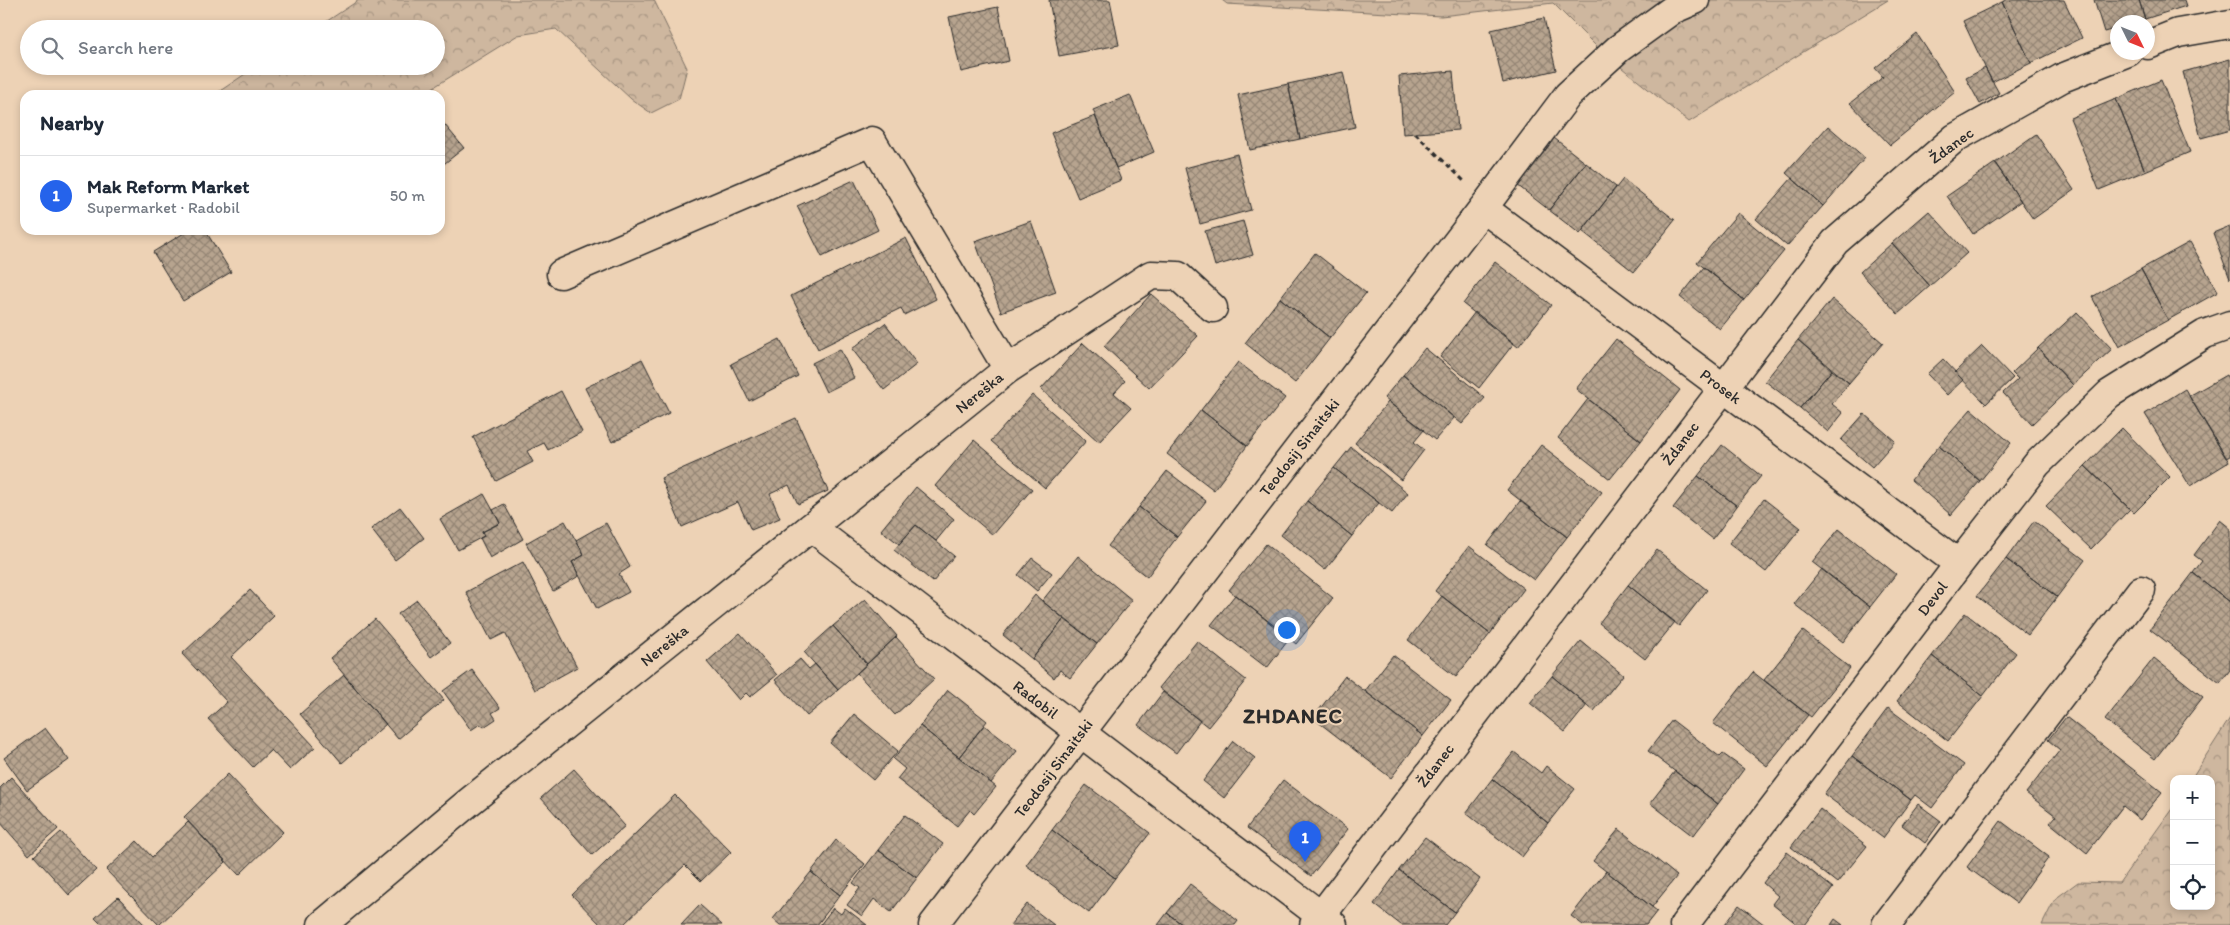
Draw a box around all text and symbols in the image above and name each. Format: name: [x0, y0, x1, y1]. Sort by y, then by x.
north arrow: [2110, 15, 2155, 60]
search box: [20, 20, 445, 75]
icon: search: [38, 34, 66, 62]
text: Search here: [78, 36, 173, 59]
text: Nearby: [40, 110, 104, 135]
street label: Ždanec: [1926, 123, 1977, 168]
text: Mak Reform Market: [87, 175, 249, 198]
text: 1: [52, 186, 60, 205]
text: 50 m: [390, 186, 425, 205]
text: Supermarket · Radobil: [87, 198, 240, 217]
street label: Prosek: [1696, 365, 1746, 408]
street label: Nereška: [952, 367, 1008, 417]
street label: Teodosij Sinaitski: [1255, 395, 1344, 500]
street label: Ždanec: [1658, 418, 1703, 469]
street label: Devol: [1913, 577, 1952, 619]
your location: [1274, 617, 1300, 643]
street label: Nereška: [637, 620, 693, 670]
street label: Radobil: [1009, 676, 1063, 723]
district label: ZHDANEC: [1243, 703, 1343, 728]
street label: Teodosij Sinaitski: [1010, 715, 1097, 822]
street label: Ždanec: [1413, 740, 1458, 791]
map controls: [2170, 775, 2215, 910]
button: +: [2170, 775, 2215, 820]
button: −: [2170, 820, 2215, 865]
pin: 1: [1289, 821, 1321, 862]
button: locate: [2170, 865, 2215, 910]

